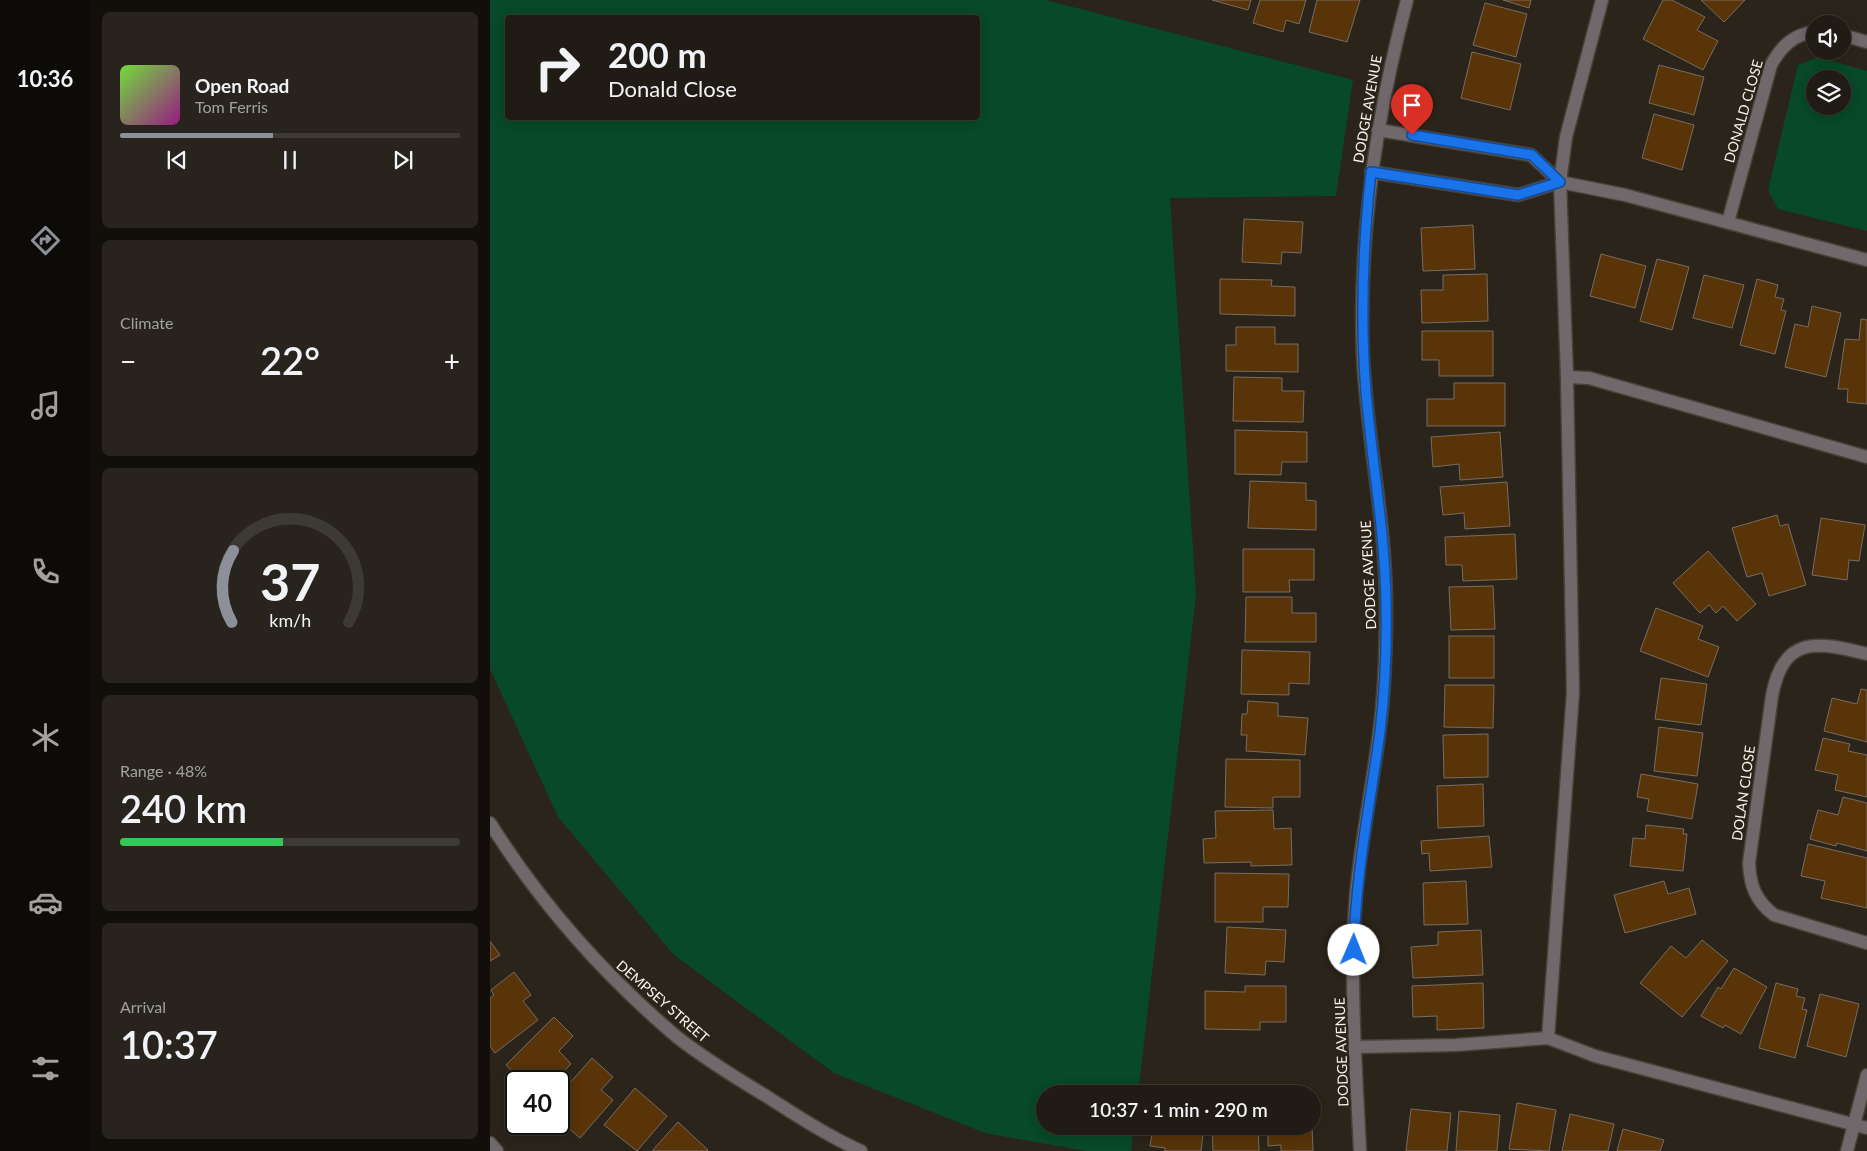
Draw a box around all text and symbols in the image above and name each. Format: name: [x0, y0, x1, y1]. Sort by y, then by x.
map controls: [1806, 15, 1851, 115]
button: sound: [1806, 15, 1851, 60]
text: 200 m: [608, 33, 707, 75]
icon: right: [525, 35, 590, 100]
street label: DODGE AVENUE: [1349, 54, 1385, 164]
street label: DONALD CLOSE: [1720, 58, 1766, 164]
text: 10:36: [17, 65, 73, 92]
button: layers: [1806, 70, 1851, 115]
text: Open Road: [195, 74, 289, 97]
text: Donald Close: [608, 75, 737, 102]
pin: [1391, 84, 1433, 135]
icon: arrive: [1398, 91, 1426, 119]
text: Tom Ferris: [195, 97, 268, 116]
icon: previous: [163, 146, 191, 174]
icon: pause: [276, 146, 304, 174]
icon: next: [389, 146, 417, 174]
icon: directions: [28, 223, 63, 258]
text: Climate: [120, 313, 173, 332]
text: 22°: [260, 337, 320, 383]
text: −: [120, 344, 136, 378]
text: +: [444, 344, 460, 378]
icon: music: [28, 388, 63, 423]
street label: DODGE AVENUE: [1357, 520, 1379, 630]
text: 37: [260, 550, 320, 612]
icon: phone: [28, 554, 63, 589]
text: km/h: [269, 609, 311, 631]
icon: climate: [28, 720, 63, 755]
street label: DOLAN CLOSE: [1728, 744, 1758, 842]
text: Range · 48%: [120, 761, 207, 780]
text: 240 km: [120, 785, 247, 831]
icon: car: [28, 885, 63, 920]
position arrow: [1327, 923, 1379, 975]
street label: DEMPSEY STREET: [613, 956, 713, 1046]
text: Arrival: [120, 997, 166, 1016]
street label: DODGE AVENUE: [1331, 997, 1351, 1107]
text: 10:37: [120, 1021, 218, 1067]
icon: filters: [28, 1051, 63, 1086]
speed limit sign: 40: [505, 1070, 570, 1135]
text: 10:37 · 1 min · 290 m: [1089, 1098, 1268, 1121]

